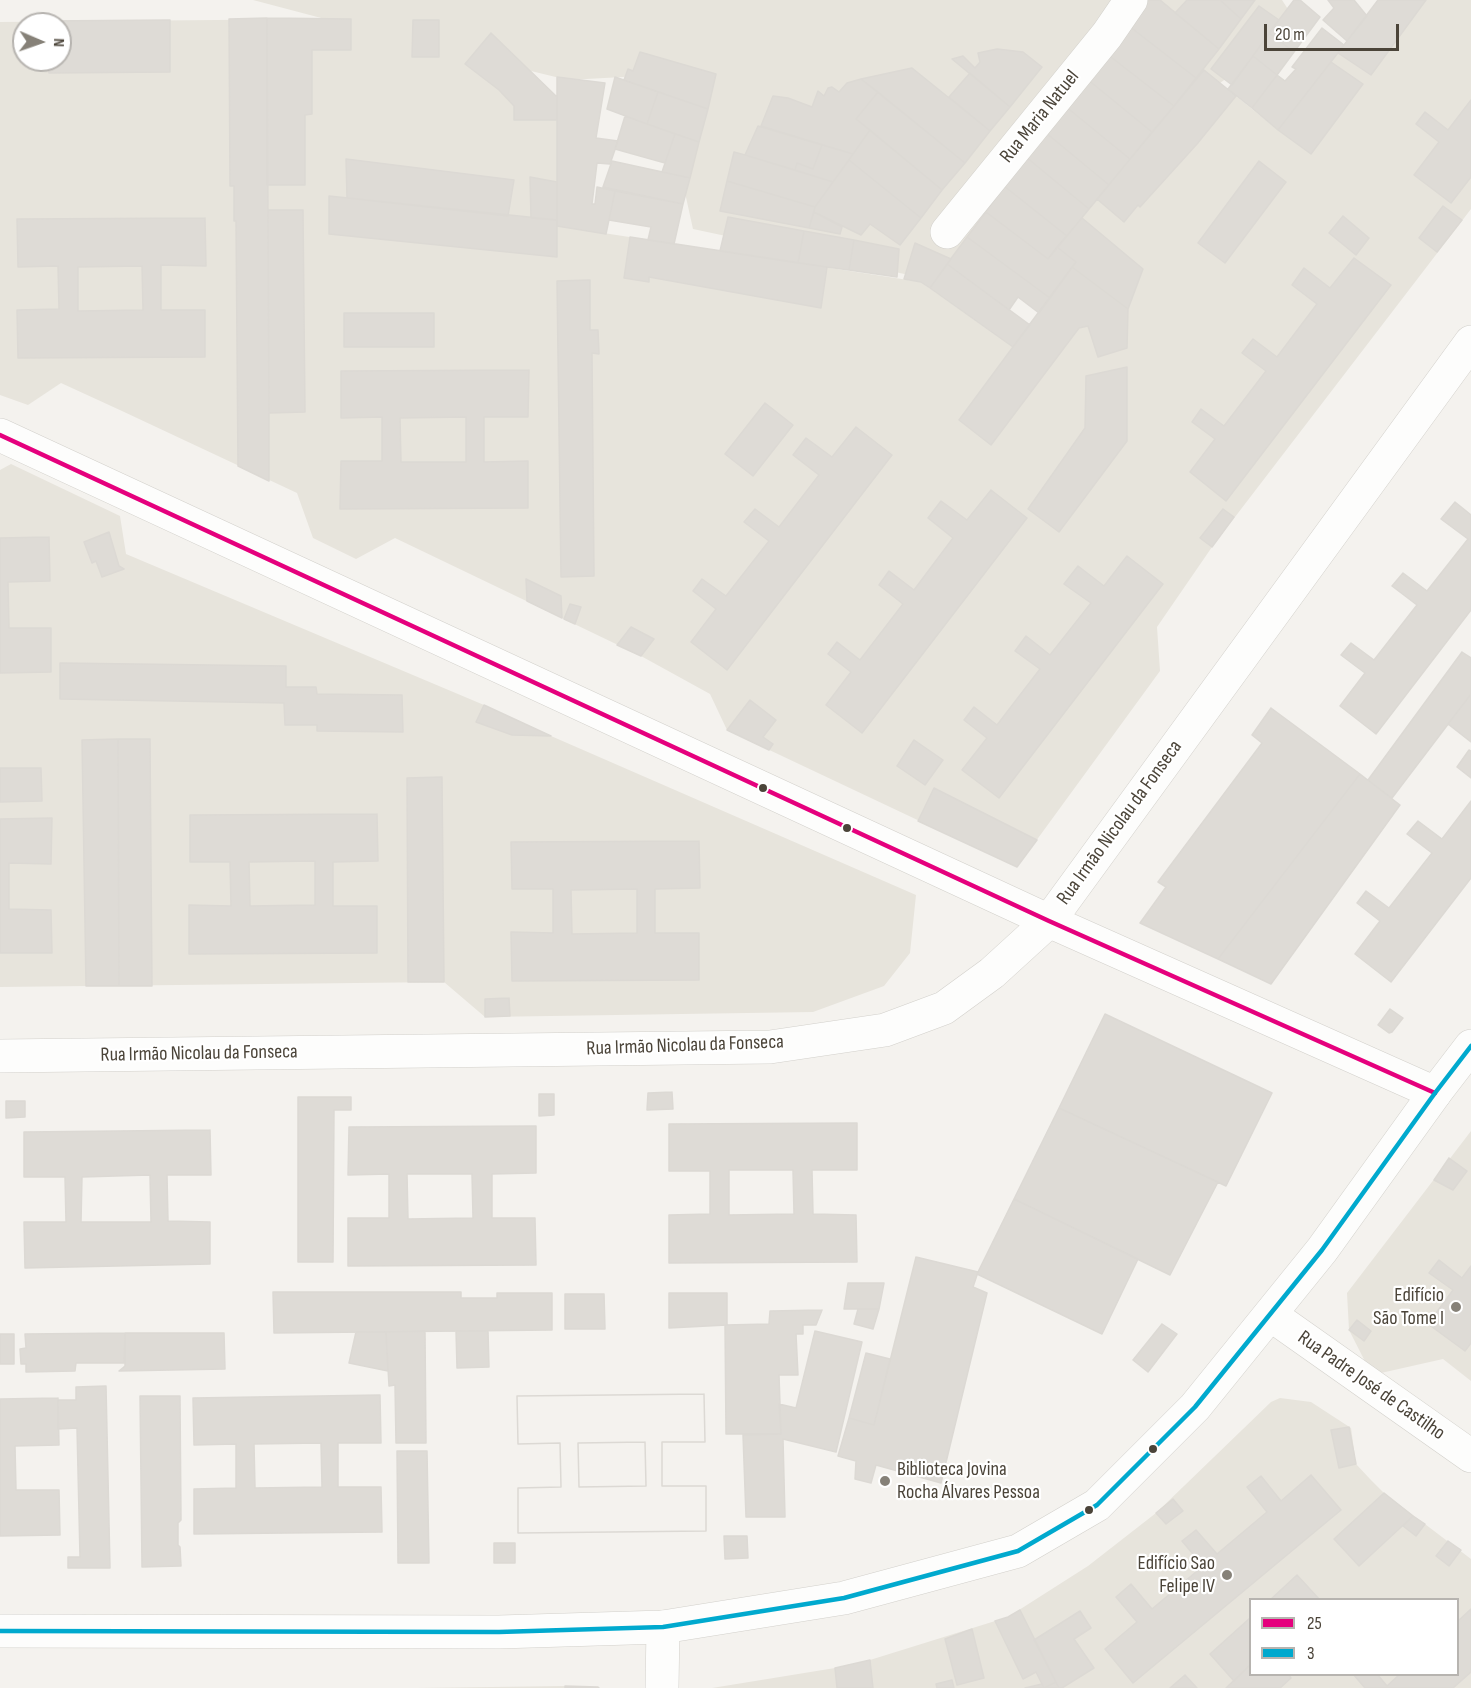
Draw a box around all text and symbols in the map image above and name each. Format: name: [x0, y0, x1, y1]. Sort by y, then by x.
north arrow: [12, 12, 72, 72]
scale bar: [1267, 12, 1402, 50]
text: 20 m: [1275, 24, 1305, 45]
text: N: [49, 38, 68, 47]
street label: Rua Maria Natuel: [995, 66, 1085, 168]
street label: Rua Irmão Nicolau da Fonseca: [1052, 736, 1188, 910]
unlabelled marker: [757, 782, 769, 794]
unlabelled marker: [841, 822, 853, 834]
street label: Rua Irmão Nicolau da Fonseca: [586, 1031, 784, 1061]
street label: Rua Irmão Nicolau da Fonseca: [100, 1040, 298, 1068]
place label: Edifício São Tome I: [1373, 1284, 1444, 1331]
marker: Edifício São Tome I: [1449, 1300, 1463, 1314]
street label: Rua Padre José de Castilho: [1293, 1326, 1449, 1446]
unlabelled marker: [1147, 1443, 1159, 1455]
place label: Biblioteca Jovina Rocha Álvares Pessoa: [897, 1458, 1040, 1505]
marker: Biblioteca Jovina Rocha Álvares Pessoa: [878, 1474, 892, 1488]
unlabelled marker: [1083, 1504, 1095, 1516]
place label: Edifício Sao Felipe IV: [1138, 1552, 1215, 1599]
marker: Edifício Sao Felipe IV: [1220, 1568, 1234, 1582]
legend: [1249, 1598, 1459, 1676]
text: 25: [1307, 1613, 1322, 1634]
text: 3: [1307, 1643, 1315, 1664]

